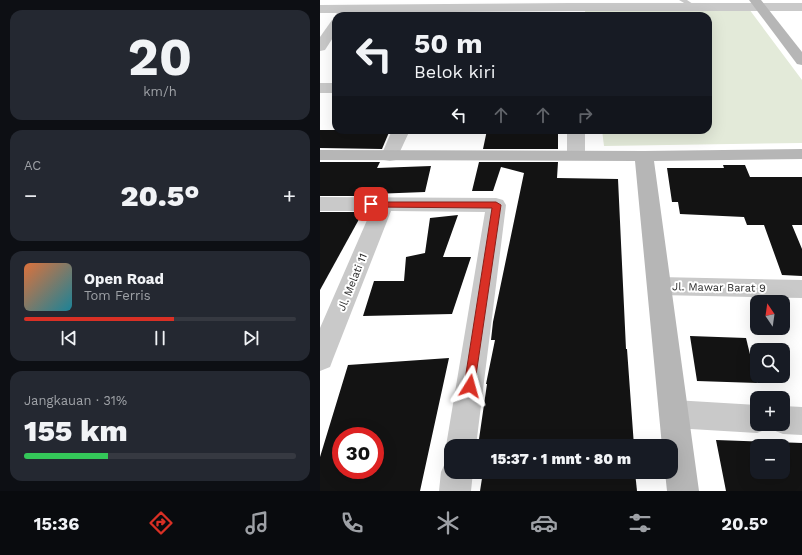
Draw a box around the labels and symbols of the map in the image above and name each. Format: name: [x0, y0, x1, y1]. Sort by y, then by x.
pin: [354, 187, 388, 221]
street label: Jl. Melati 11: [335, 252, 370, 313]
street label: Jl. Mawar Barat 9: [672, 280, 766, 295]
north arrow: [750, 295, 790, 335]
position arrow: [449, 365, 491, 407]
speed limit sign: 30: [332, 427, 384, 479]

